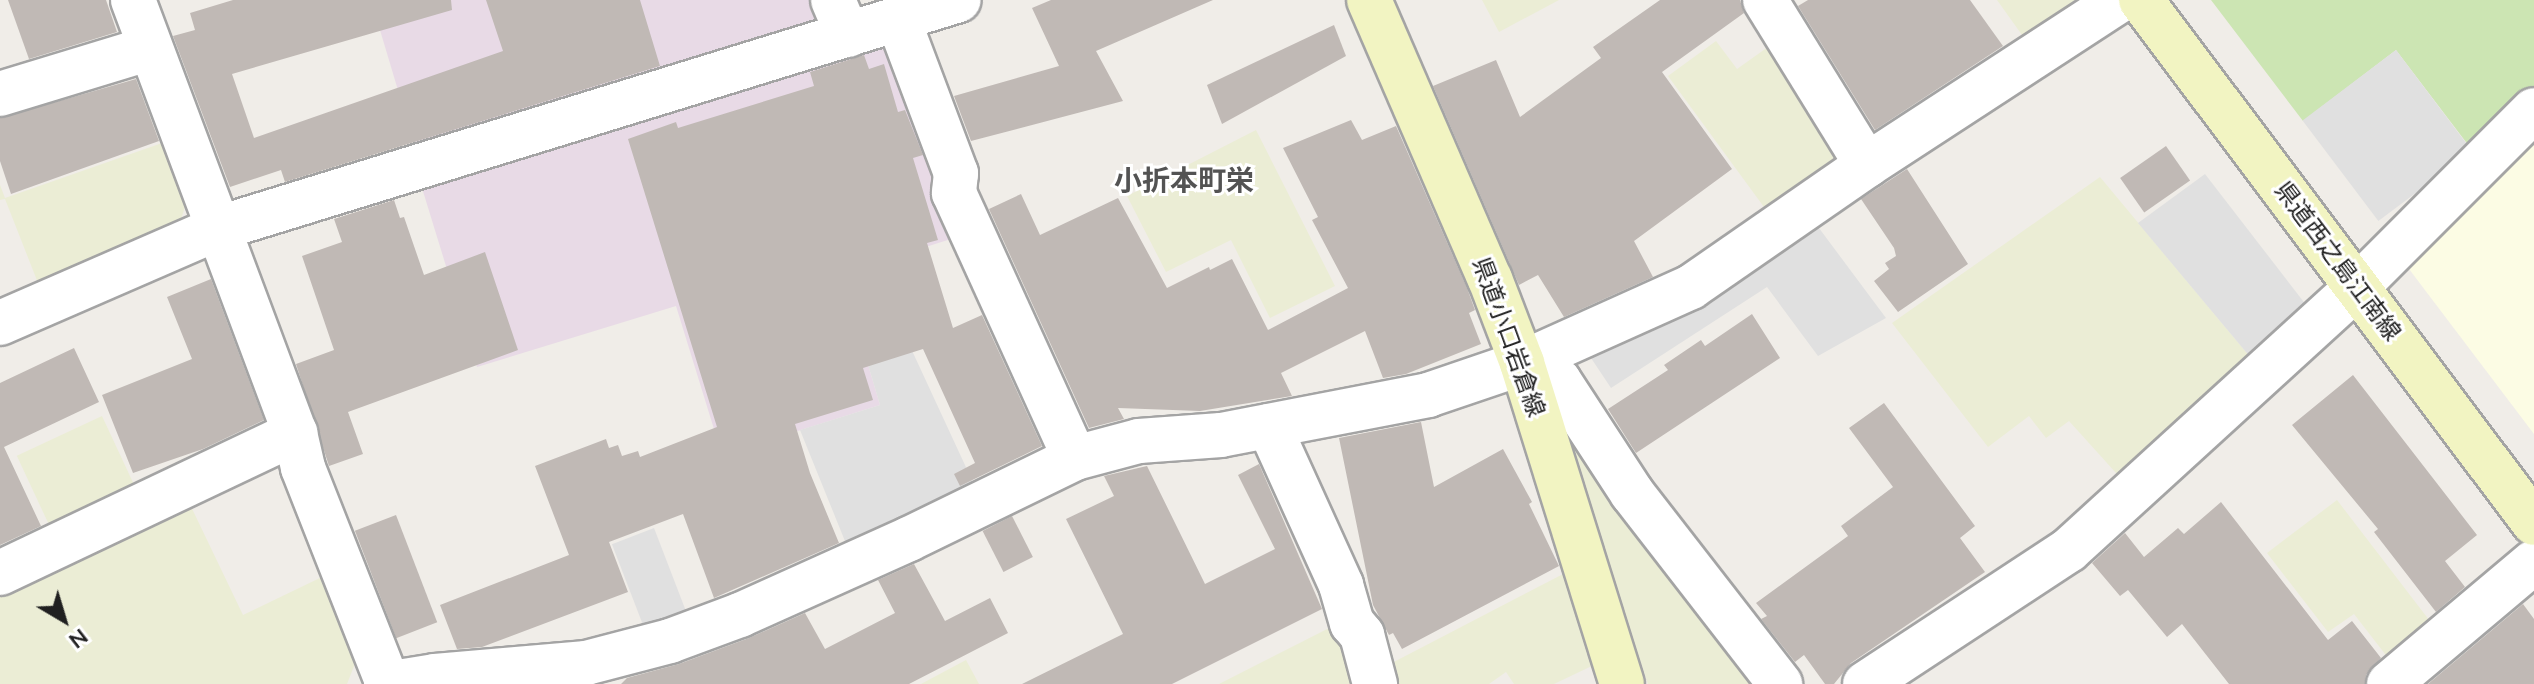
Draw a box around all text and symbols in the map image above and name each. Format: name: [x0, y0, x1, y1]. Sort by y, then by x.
district label: 小折本町栄: [1114, 163, 1254, 197]
street label: 県道西之島江南線: [2269, 176, 2407, 346]
street label: 県道小口岩倉線: [1467, 253, 1551, 421]
north arrow: [24, 580, 104, 660]
text: N: [64, 623, 94, 655]

